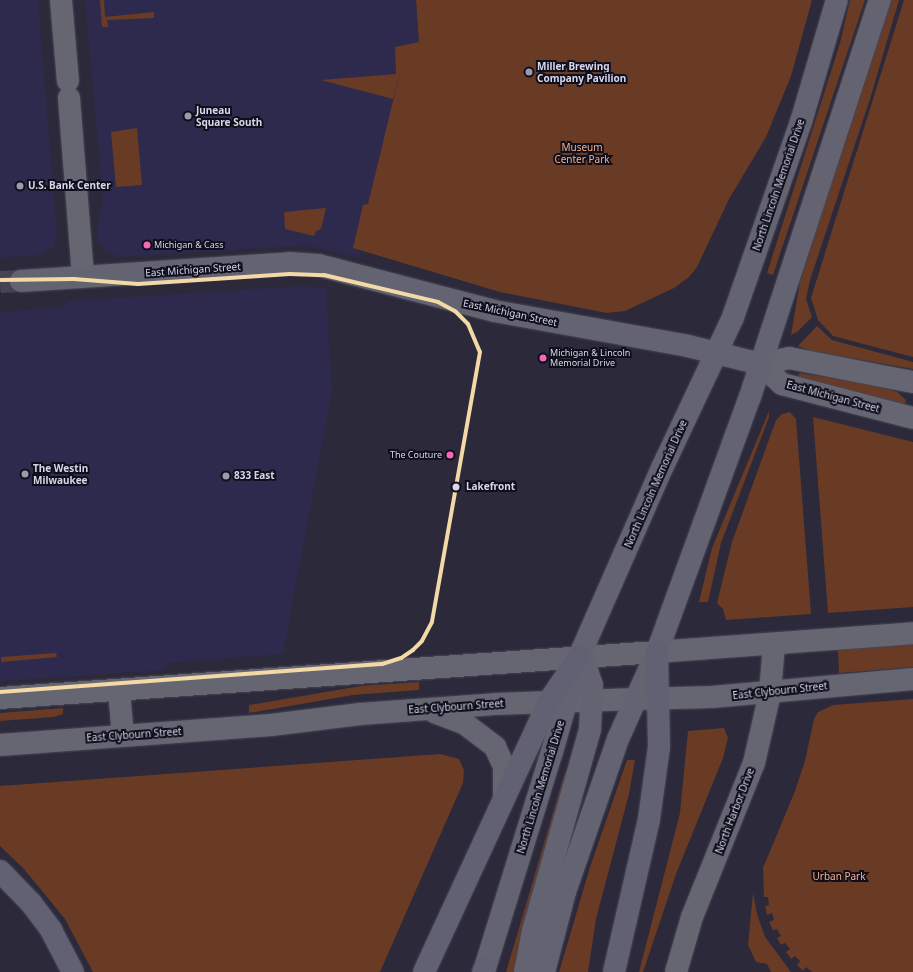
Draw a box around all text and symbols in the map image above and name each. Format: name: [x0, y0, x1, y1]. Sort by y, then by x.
place label: Miller Brewing Company Pavilion: [537, 60, 626, 84]
marker: Miller Brewing Company Pavilion: [524, 67, 534, 77]
place label: Juneau Square South: [196, 104, 262, 128]
marker: Juneau Square South: [183, 111, 193, 121]
street label: North Lincoln Memorial Drive: [751, 117, 807, 253]
park label: Museum Center Park: [554, 141, 610, 164]
place label: U.S. Bank Center: [28, 180, 111, 192]
marker: U.S. Bank Center: [15, 181, 25, 191]
marker: Michigan & Cass: [142, 240, 152, 250]
place label: Michigan & Cass: [154, 240, 223, 250]
street label: East Michigan Street: [145, 261, 241, 279]
street label: East Michigan Street: [462, 297, 558, 329]
place label: Michigan & Lincoln Memorial Drive: [550, 348, 630, 369]
marker: Michigan & Lincoln Memorial Drive: [538, 353, 548, 363]
street label: East Michigan Street: [785, 379, 881, 415]
street label: North Lincoln Memorial Drive: [622, 418, 690, 550]
place label: The Couture: [390, 450, 442, 460]
marker: The Couture: [445, 450, 455, 460]
place label: The Westin Milwaukee: [33, 462, 88, 486]
marker: The Westin Milwaukee: [20, 469, 30, 479]
place label: 833 East: [234, 470, 275, 482]
marker: 833 East: [221, 471, 231, 481]
marker: Lakefront: [449, 480, 463, 494]
place label: Lakefront: [466, 481, 515, 493]
street label: East Clybourn Street: [732, 680, 828, 702]
street label: East Clybourn Street: [408, 698, 504, 716]
street label: North Lincoln Memorial Drive: [515, 719, 567, 855]
street label: East Clybourn Street: [86, 726, 182, 744]
street label: North Harbor Drive: [713, 766, 757, 856]
park label: Urban Park: [812, 871, 866, 883]

